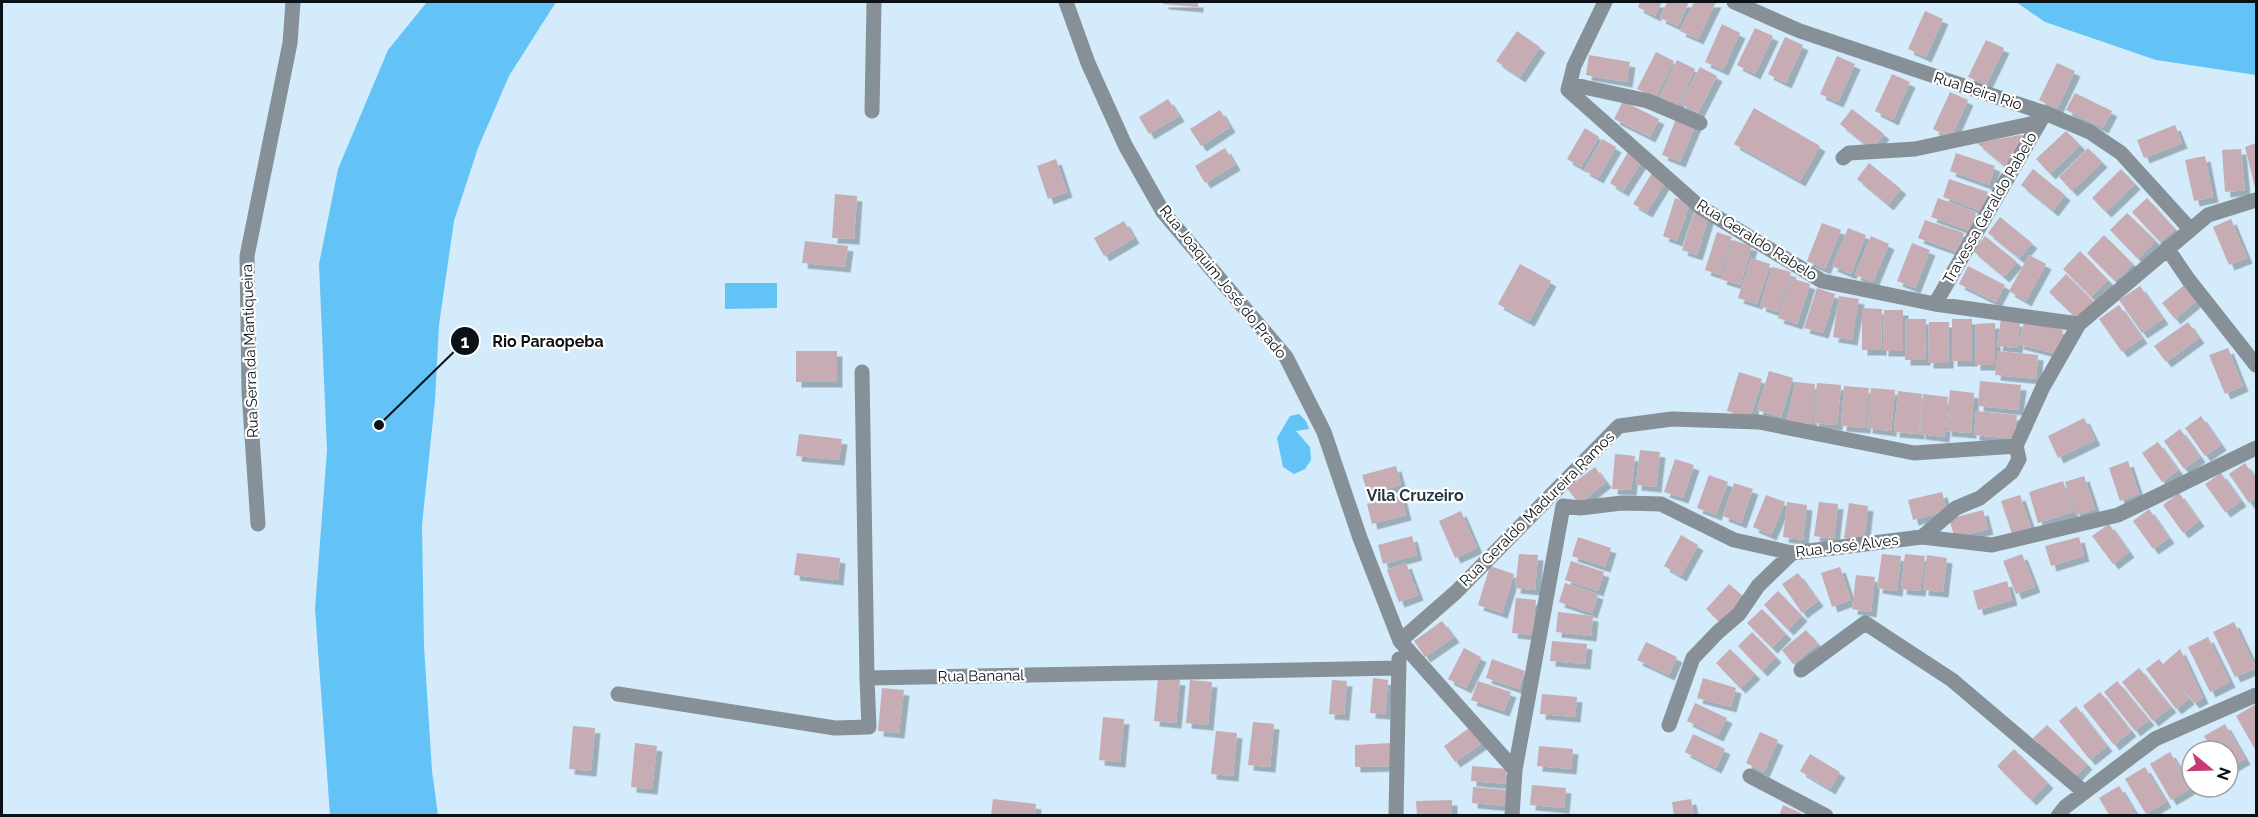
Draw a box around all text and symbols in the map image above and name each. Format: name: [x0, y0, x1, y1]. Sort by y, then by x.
street label: Rua Beira Rio: [1932, 68, 2025, 114]
street label: Travessa Geraldo Rabelo: [1939, 129, 2041, 287]
street label: Rua Geraldo Rabelo: [1693, 196, 1821, 284]
street label: Rua Joaquim José do Prado: [1156, 202, 1290, 362]
street label: Rua Serra da Mantiqueira: [238, 264, 262, 438]
callout: Rio Paraopeba: [450, 324, 616, 358]
text: 1: [461, 331, 470, 352]
text: Rio Paraopeba: [492, 332, 604, 351]
street label: Rua Geraldo Madureira Ramos: [1456, 428, 1618, 590]
district label: Vila Cruzeiro: [1366, 486, 1464, 505]
street label: Rua José Alves: [1795, 531, 1899, 561]
street label: Rua Bananal: [938, 666, 1025, 686]
north arrow: [2180, 739, 2240, 799]
text: N: [2213, 765, 2235, 783]

